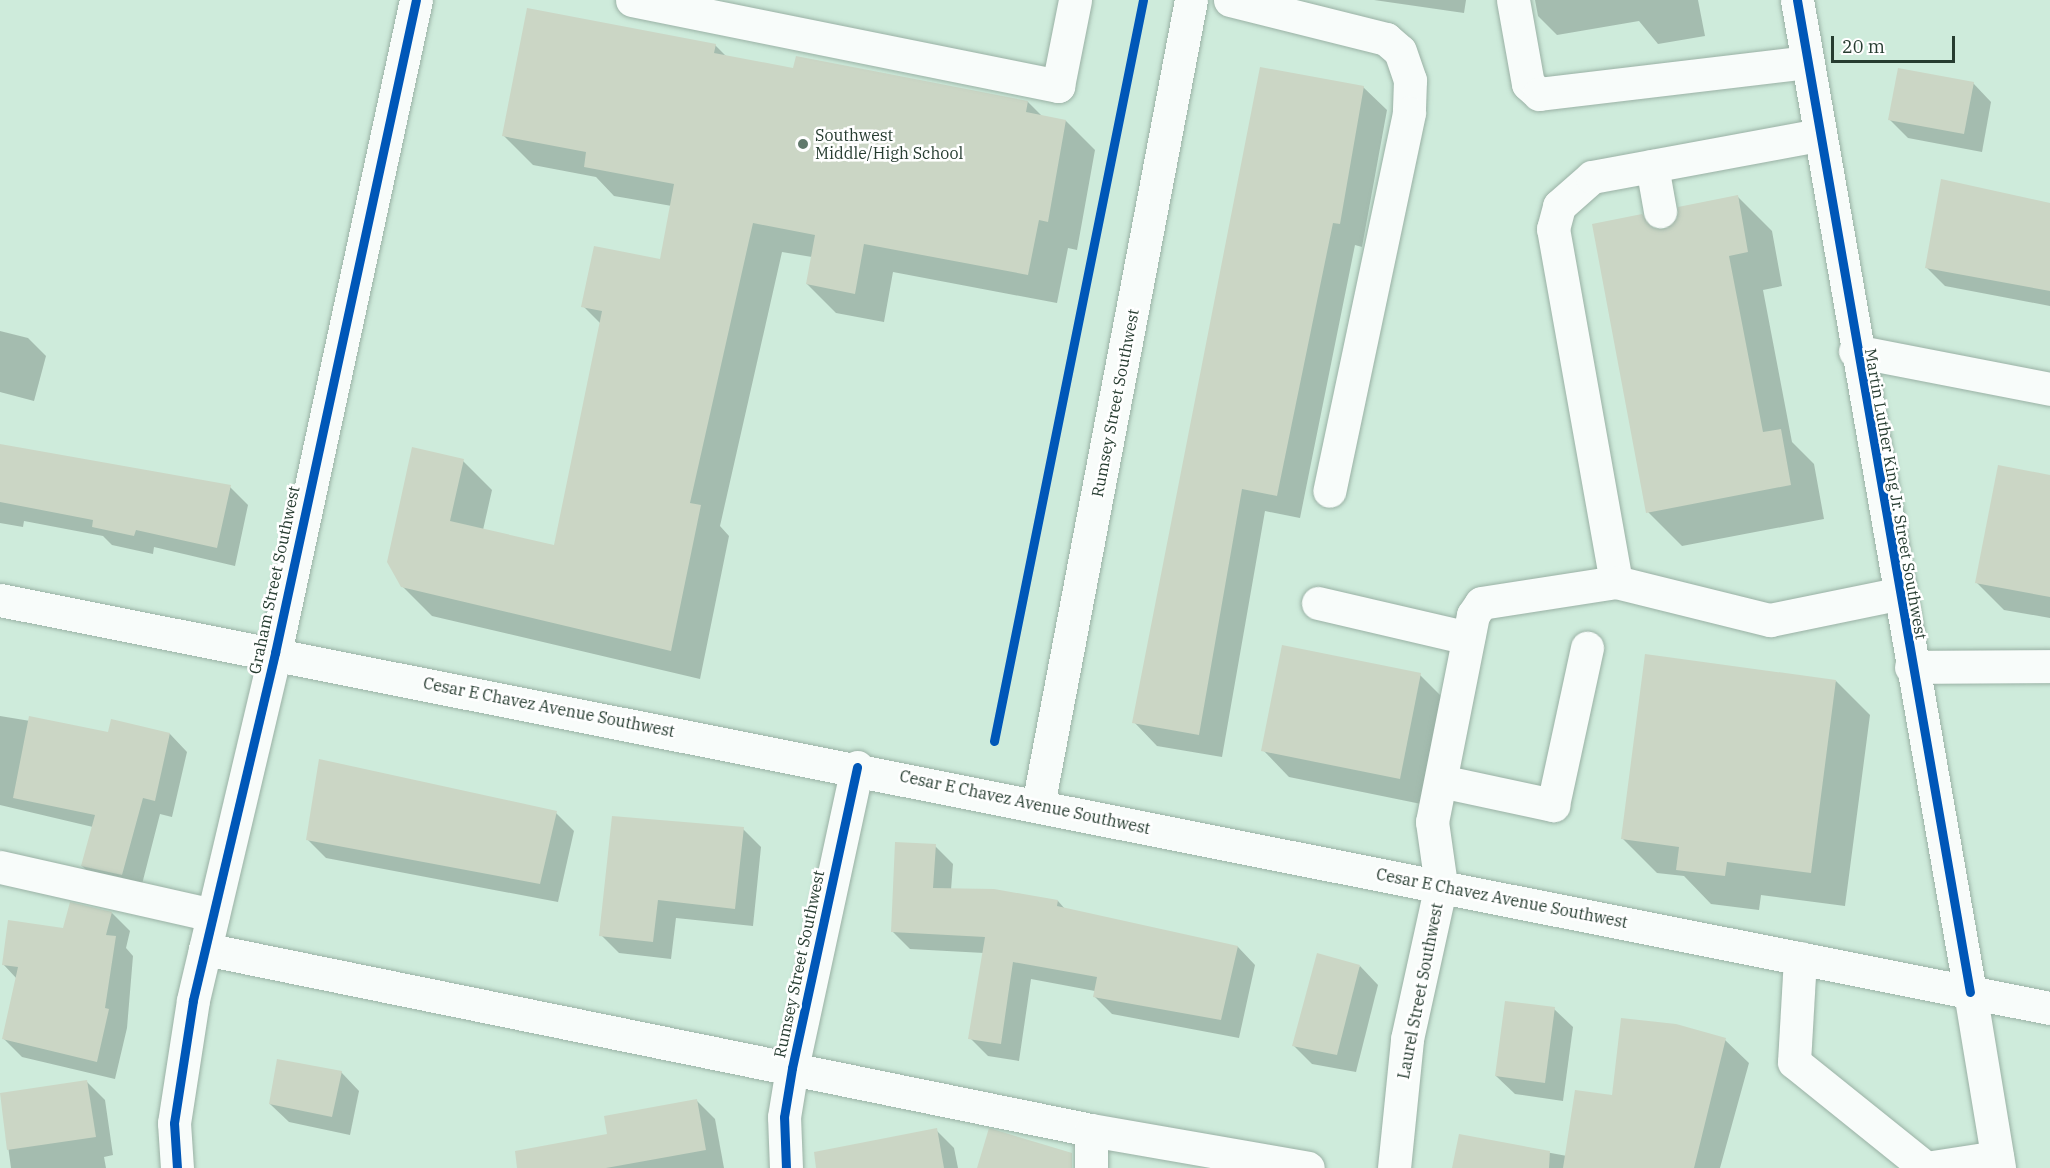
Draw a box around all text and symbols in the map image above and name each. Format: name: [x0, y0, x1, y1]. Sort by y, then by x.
scale bar: [1834, 24, 1958, 62]
text: 20 m: [1842, 35, 1885, 58]
place label: Southwest Middle/High School: [815, 125, 963, 163]
marker: Southwest Middle/High School: [796, 137, 810, 151]
street label: Rumsey Street Southwest: [1087, 307, 1143, 499]
street label: Martin Luther King Jr. Street Southwest: [1861, 347, 1931, 641]
street label: Graham Street Southwest: [245, 484, 303, 676]
street label: Cesar E Chavez Avenue Southwest: [422, 673, 676, 741]
street label: Cesar E Chavez Avenue Southwest: [898, 766, 1152, 838]
street label: Cesar E Chavez Avenue Southwest: [1375, 864, 1629, 932]
street label: Rumsey Street Southwest: [770, 869, 828, 1059]
street label: Laurel Street Southwest: [1394, 901, 1446, 1081]

